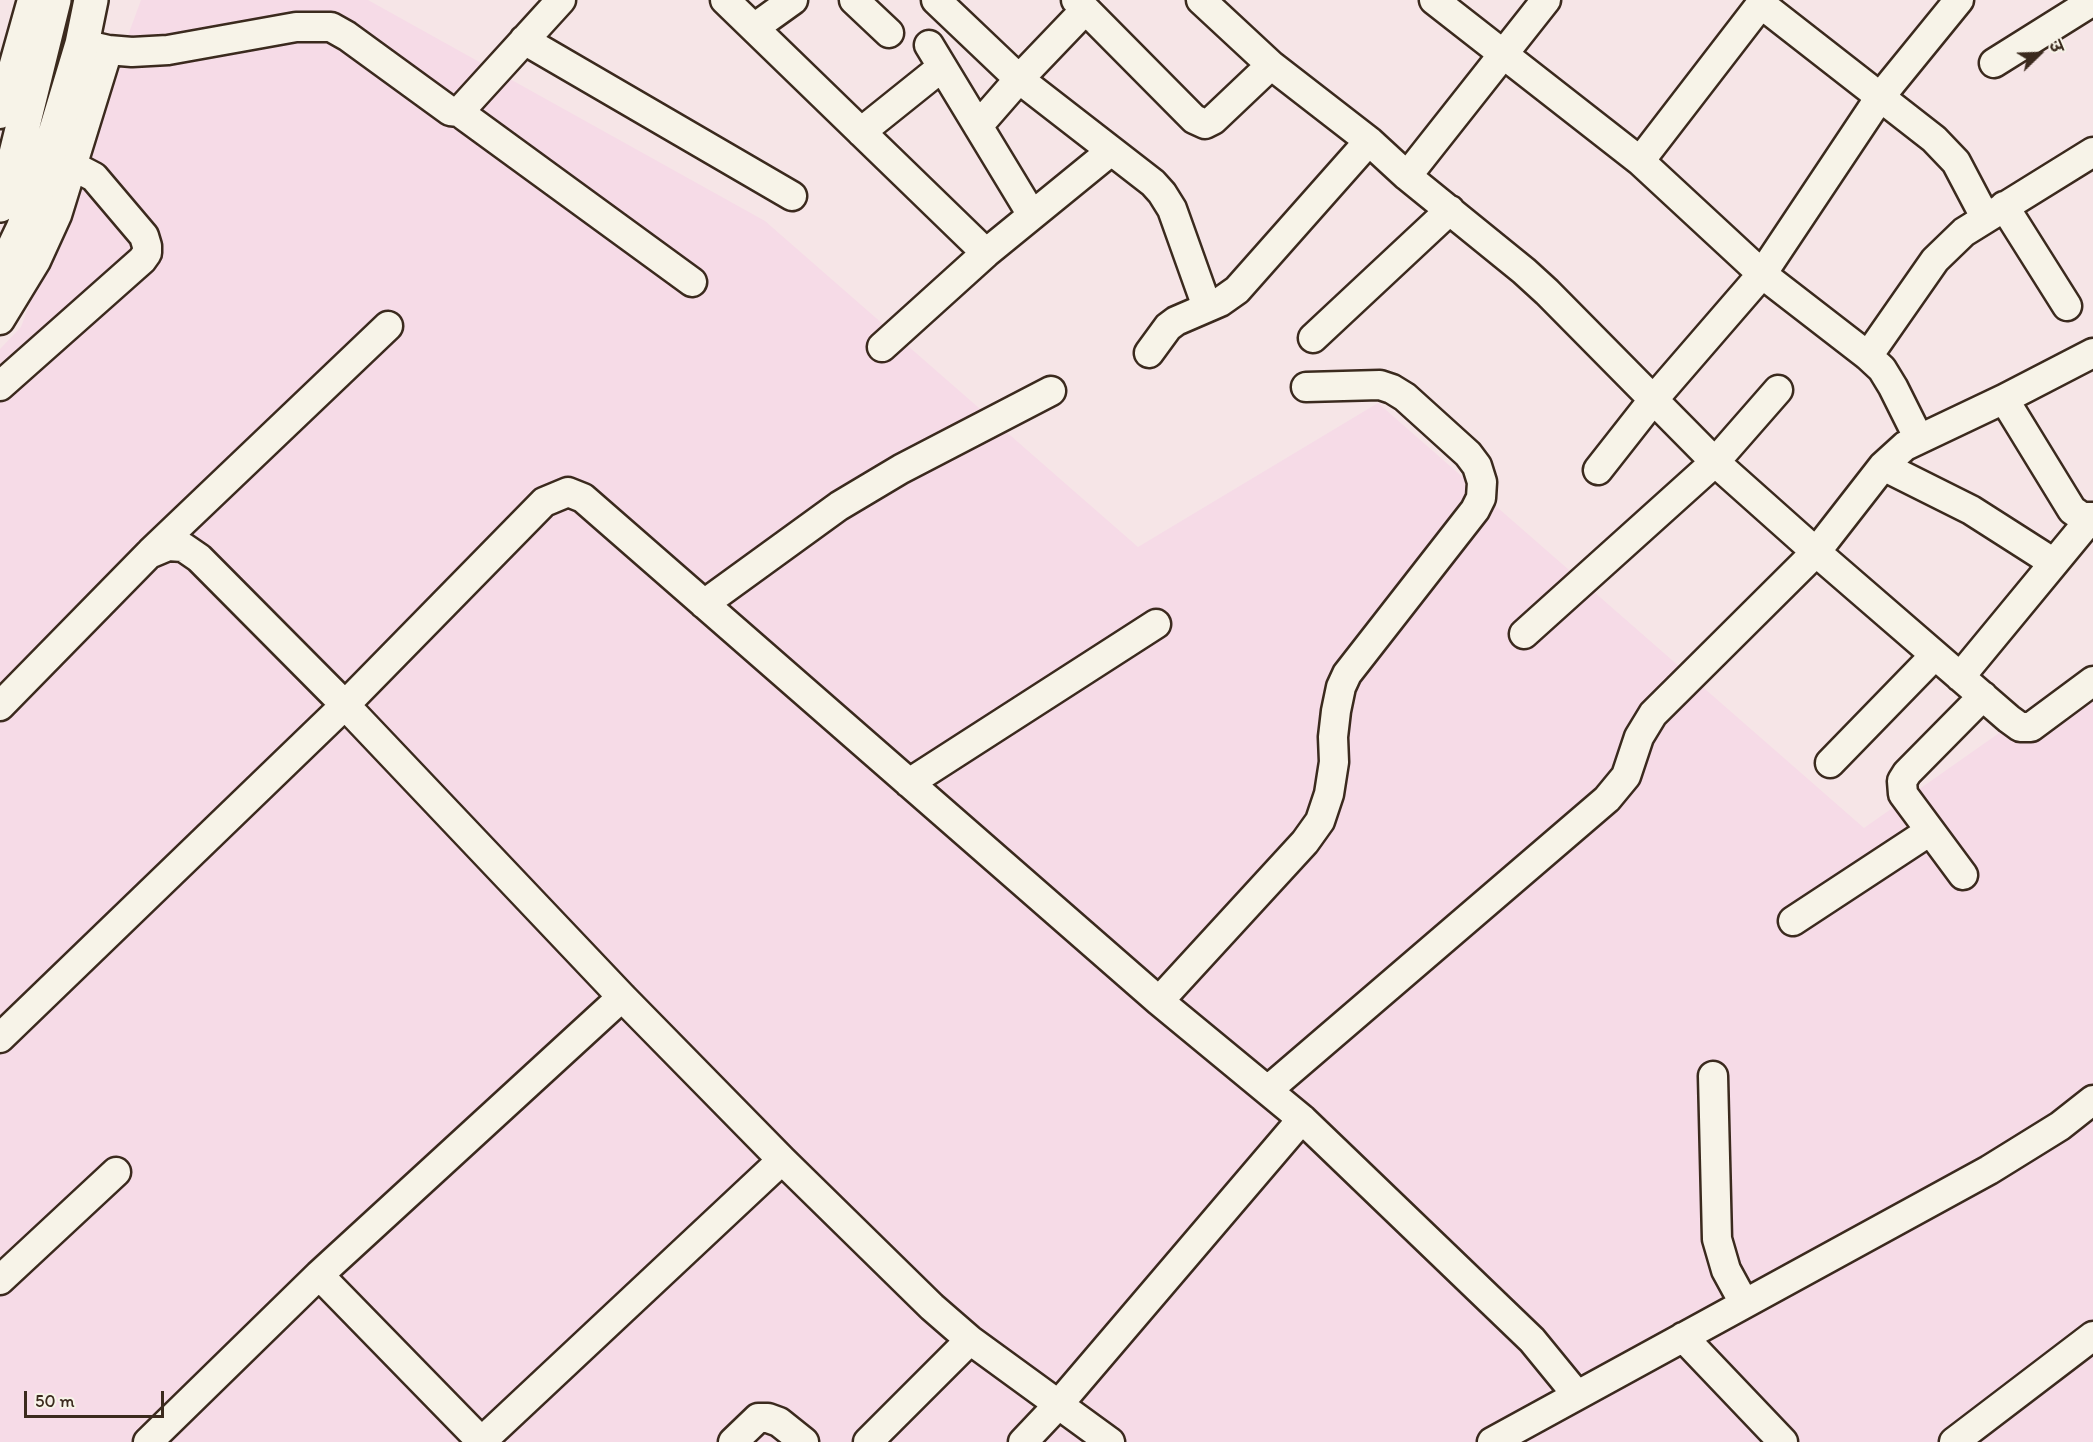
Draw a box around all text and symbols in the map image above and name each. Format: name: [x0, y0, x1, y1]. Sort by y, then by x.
north arrow: [2009, 24, 2069, 84]
text: उ: [2045, 38, 2067, 55]
scale bar: [27, 1379, 166, 1417]
text: 50 m: [35, 1390, 75, 1412]

